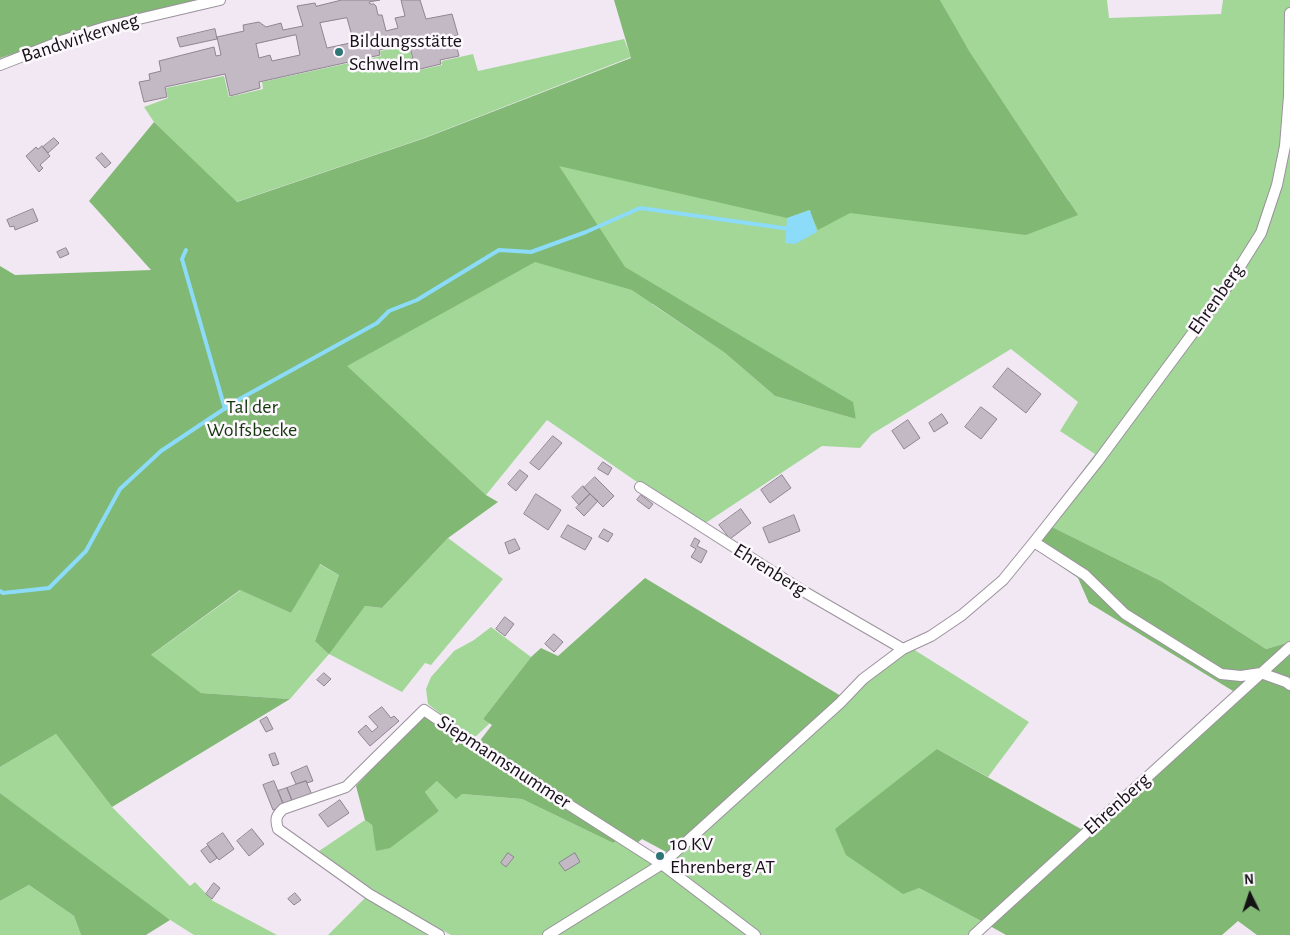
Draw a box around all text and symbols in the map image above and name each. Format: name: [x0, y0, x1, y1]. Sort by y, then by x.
street label: Bandwirkerweg: [18, 8, 142, 68]
place label: Bildungsstätte Schwelm: [349, 29, 462, 76]
marker: Bildungsstätte Schwelm: [333, 46, 345, 58]
street label: Ehrenberg: [1183, 259, 1249, 339]
park label: Tal der Wolfsbecke: [207, 395, 297, 442]
street label: Ehrenberg: [729, 538, 811, 602]
street label: Siepmannsnummer: [433, 710, 575, 814]
street label: Ehrenberg: [1079, 768, 1155, 840]
place label: 10 KV Ehrenberg AT: [670, 832, 775, 879]
marker: 10 KV Ehrenberg AT: [654, 850, 666, 862]
north arrow: [1225, 870, 1275, 920]
text: N: [1244, 873, 1254, 887]

